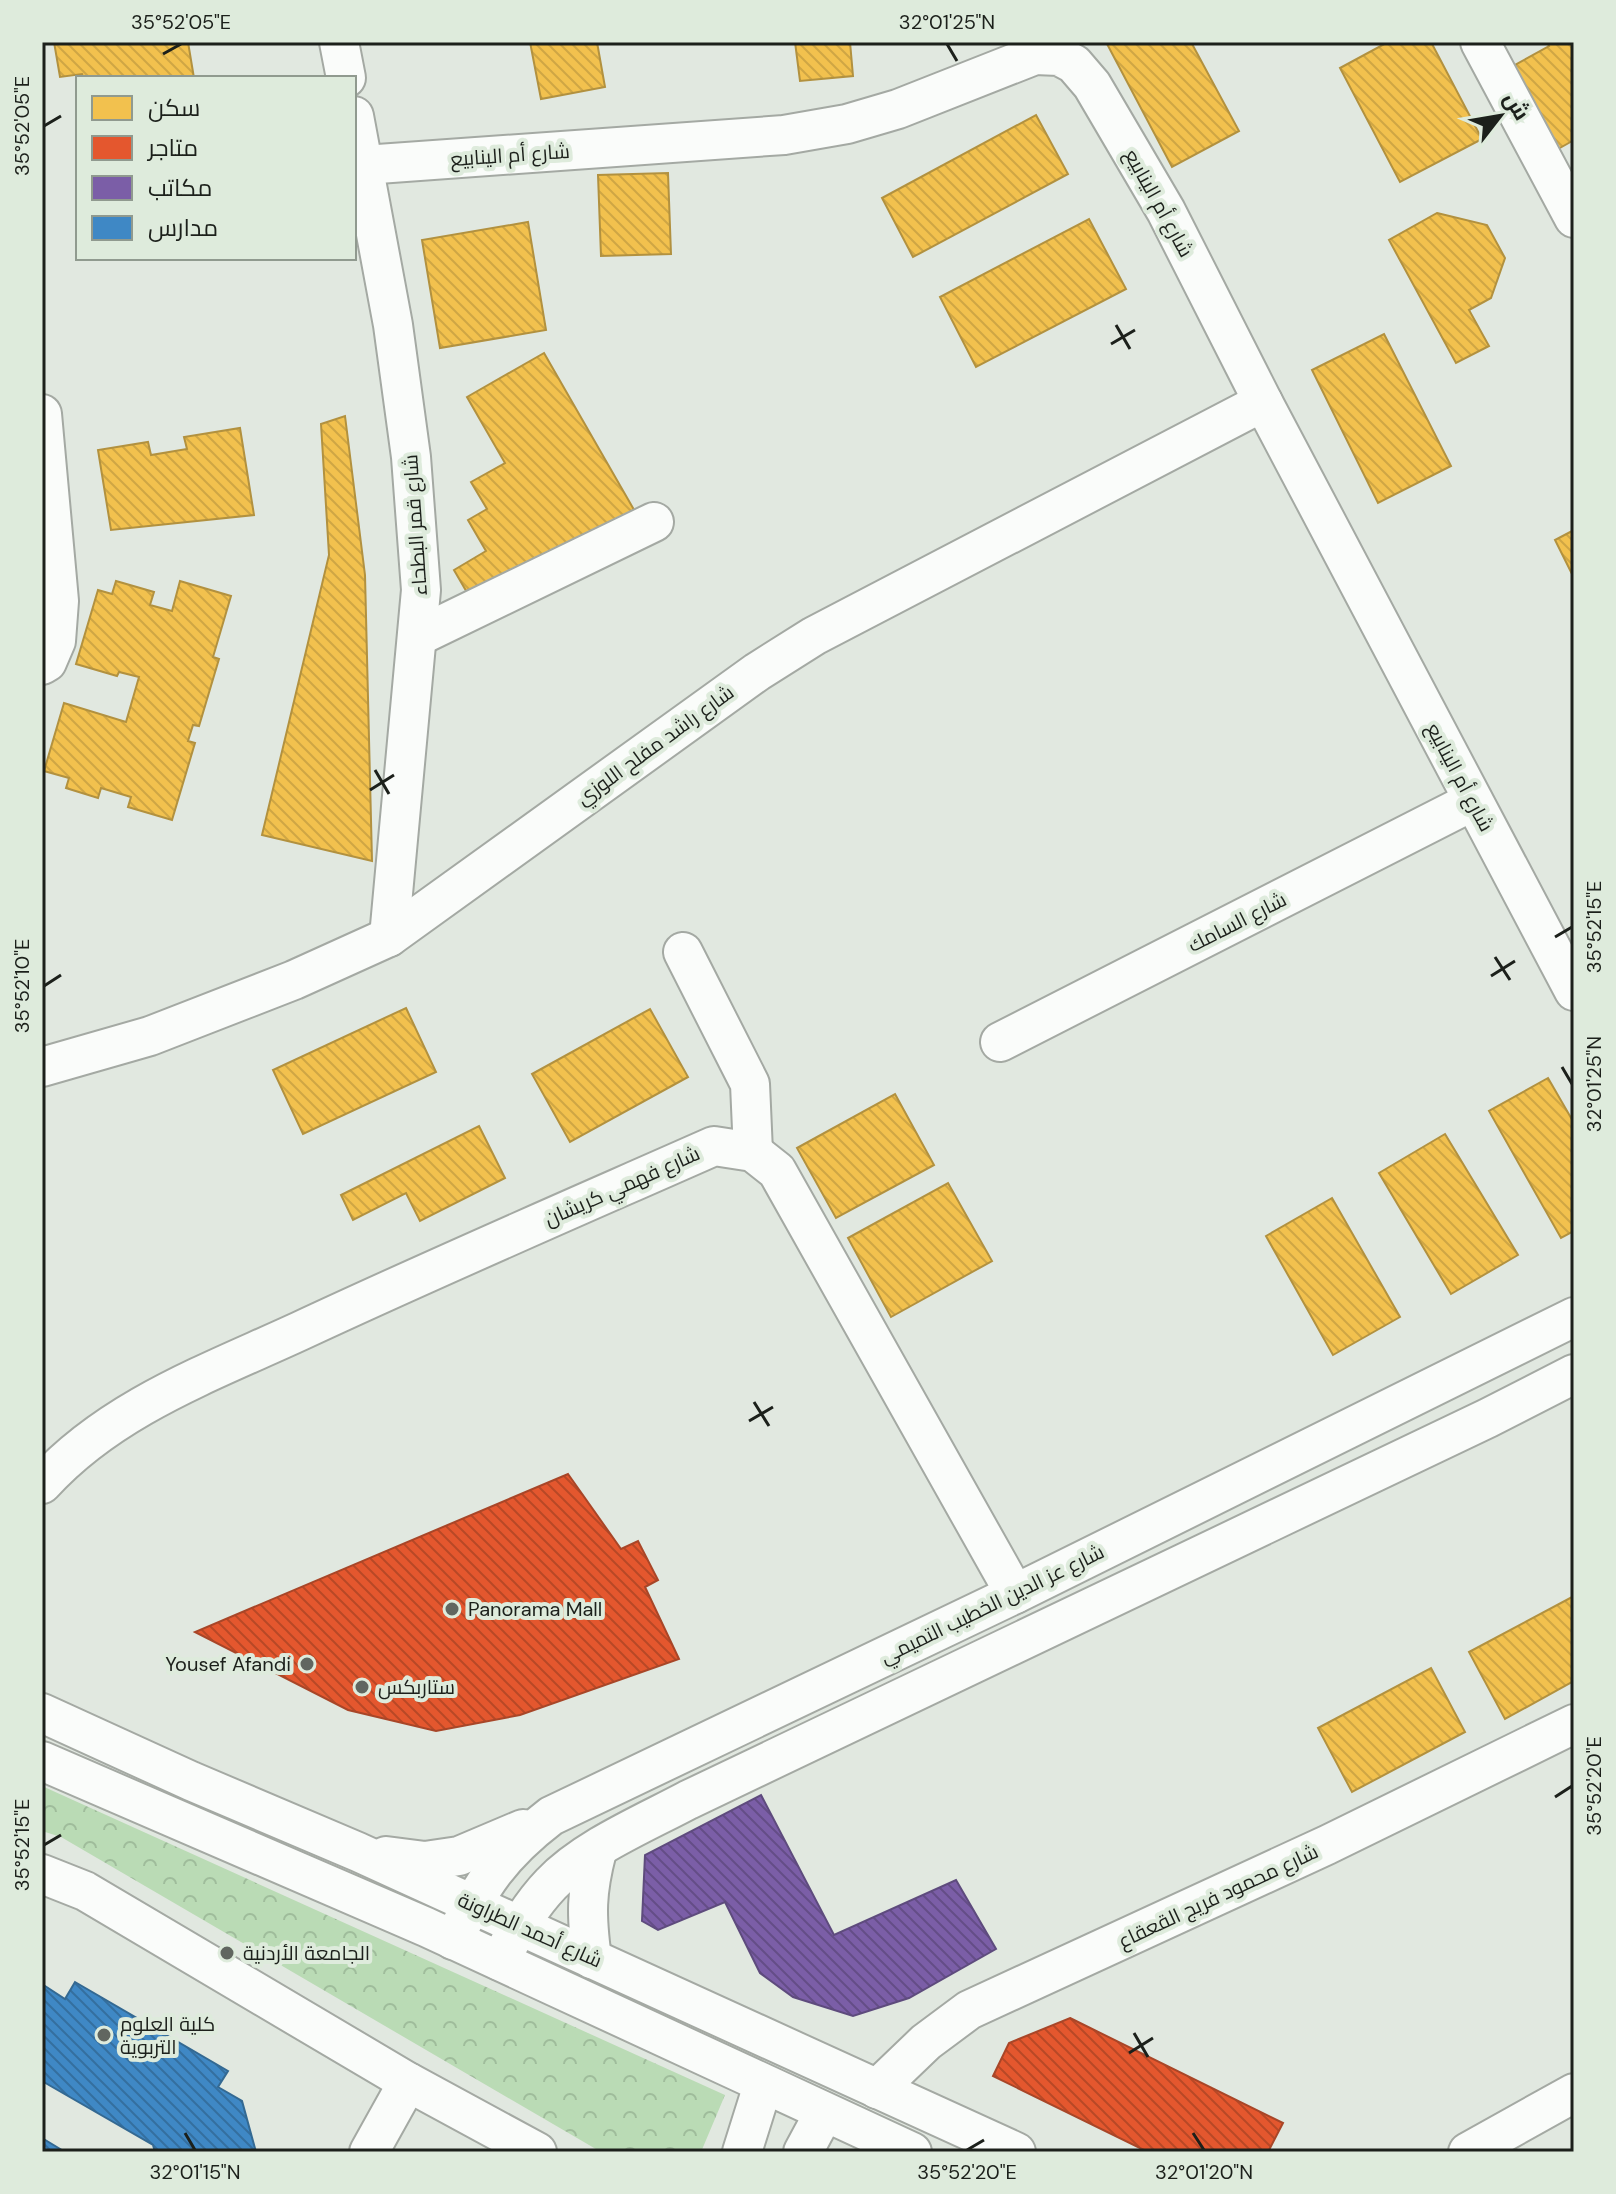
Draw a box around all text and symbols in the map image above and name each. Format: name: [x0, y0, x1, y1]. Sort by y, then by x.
text: 35°52'05"E: [131, 9, 231, 35]
text: 32°01'25"N: [899, 9, 995, 35]
text: 35°52'05"E: [9, 76, 35, 176]
legend: [76, 76, 356, 260]
north arrow: [1460, 76, 1540, 156]
text: ش: [1497, 86, 1536, 126]
text: سكن: [148, 92, 200, 123]
text: متاجر: [146, 132, 198, 163]
street label: شارع أم الينابيع: [449, 138, 571, 173]
street label: شارع أم الينابيع: [1118, 144, 1199, 262]
text: مكاتب: [148, 172, 212, 203]
text: مدارس: [148, 212, 218, 243]
street label: شارع قمر البطحاء: [397, 453, 434, 597]
street label: شارع راشد مفلح اللوزي: [571, 679, 741, 813]
street label: شارع أم الينابيع: [1420, 718, 1500, 836]
text: 35°52'15"E: [1581, 881, 1607, 973]
street label: شارع السامك: [1183, 886, 1291, 959]
text: 35°52'10"E: [9, 939, 35, 1033]
text: 32°01'25"N: [1581, 1036, 1607, 1132]
street label: شارع فهمي كريشان: [540, 1140, 705, 1235]
street label: شارع عز الدين الخطيب التميمي: [876, 1538, 1110, 1672]
place label: Panorama Mall: [468, 1596, 602, 1622]
marker: Panorama Mall: [443, 1600, 461, 1618]
place label: Yousef Afandi: [165, 1651, 291, 1677]
marker: Yousef Afandi: [298, 1655, 316, 1673]
place label: ستاربكس: [378, 1674, 455, 1700]
marker: ستاربكس: [353, 1678, 371, 1696]
text: 35°52'20"E: [1581, 1736, 1607, 1836]
text: 35°52'15"E: [9, 1799, 35, 1891]
street label: شارع محمود فريج القعقاع: [1114, 1838, 1323, 1955]
street label: شارع أحمد الطراونة: [453, 1887, 606, 1974]
place label: الجامعة الأردنية: [243, 1940, 370, 1966]
marker: الجامعة الأردنية: [218, 1944, 236, 1962]
place label: كلية العلوم التربوية: [120, 2011, 215, 2060]
marker: كلية العلوم التربوية: [95, 2026, 113, 2044]
text: 32°01'15"N: [149, 2159, 241, 2185]
text: 35°52'20"E: [917, 2159, 1017, 2185]
text: 32°01'20"N: [1155, 2159, 1253, 2185]

